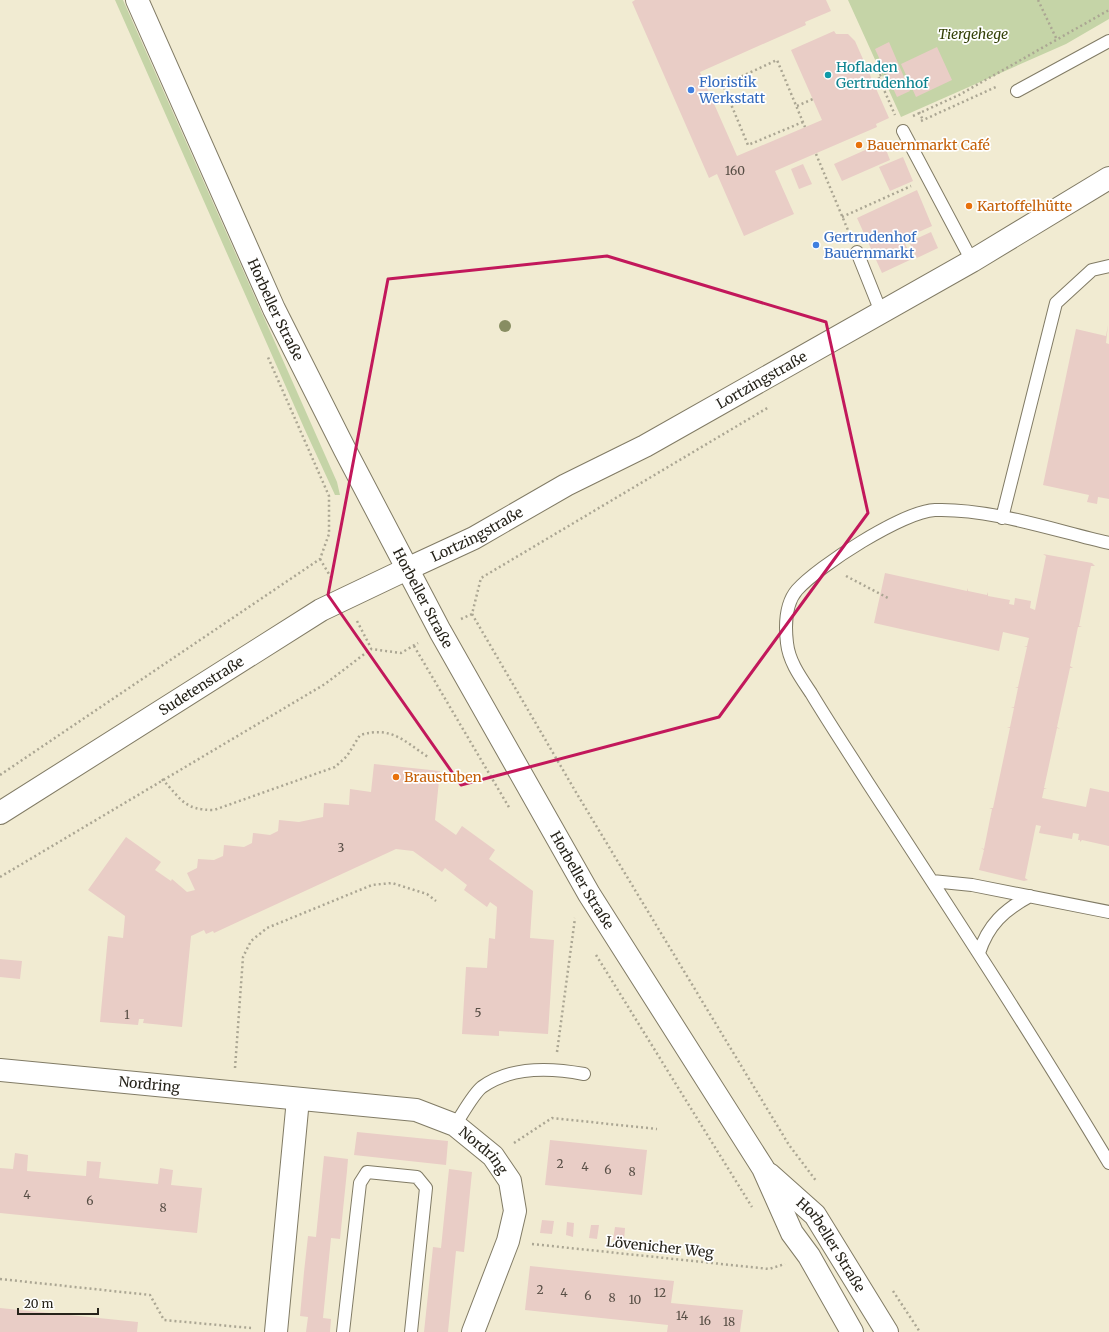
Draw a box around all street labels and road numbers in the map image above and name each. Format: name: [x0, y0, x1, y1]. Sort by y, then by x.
street label: Horbeller Straße: [244, 256, 307, 363]
street label: Lortzingstraße: [713, 347, 810, 413]
street label: Lortzingstraße: [428, 503, 526, 566]
street label: Horbeller Straße: [389, 545, 457, 651]
street label: Sudetenstraße: [155, 652, 247, 719]
street label: Horbeller Straße: [546, 828, 618, 933]
street label: Nordring: [118, 1072, 181, 1096]
street label: Nordring: [455, 1123, 512, 1178]
street label: Horbeller Straße: [793, 1194, 869, 1295]
street label: Lövenicher Weg: [605, 1232, 715, 1262]

